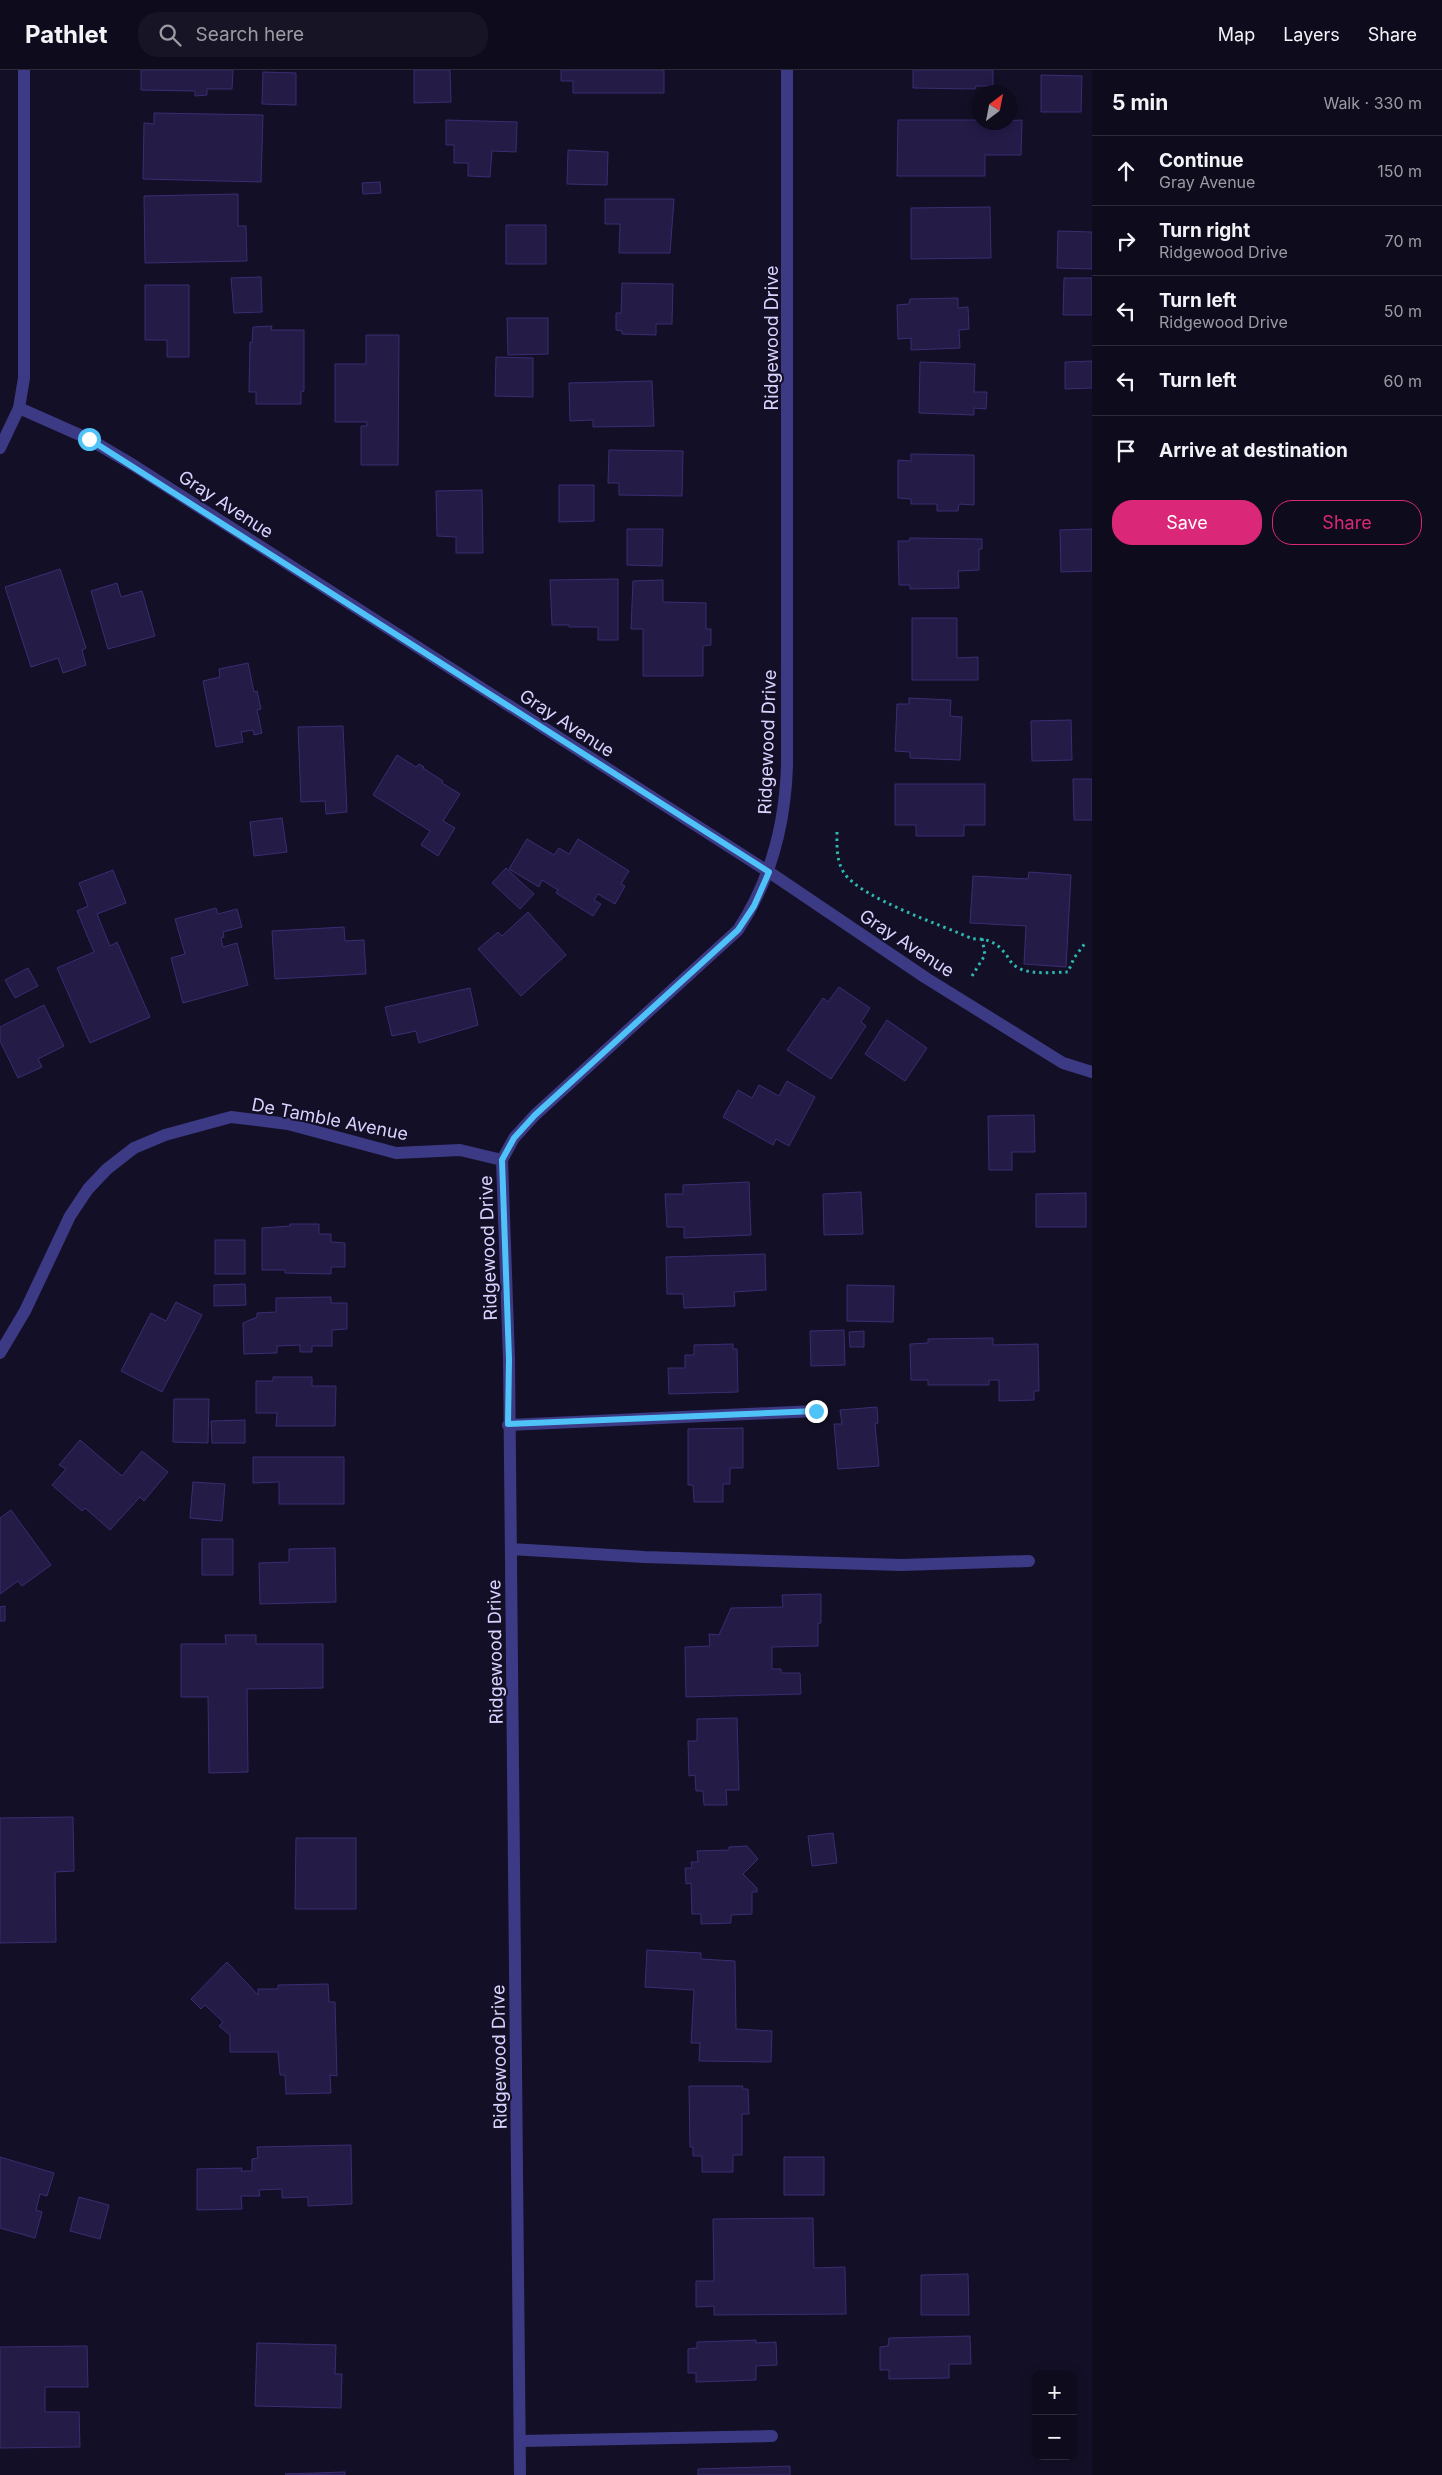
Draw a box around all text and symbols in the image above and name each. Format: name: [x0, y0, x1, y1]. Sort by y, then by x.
search box: [138, 12, 488, 57]
text: Pathlet: [25, 20, 108, 49]
icon: search: [156, 21, 184, 49]
text: Search here: [196, 23, 304, 46]
text: Map: [1218, 24, 1255, 45]
text: Layers: [1283, 24, 1340, 45]
text: Share: [1368, 24, 1417, 45]
north arrow: [972, 85, 1017, 130]
text: 5 min: [1112, 90, 1168, 115]
text: Walk · 330 m: [1323, 93, 1422, 113]
text: Continue: [1159, 149, 1244, 172]
icon: ahead: [1112, 157, 1140, 185]
text: 150 m: [1377, 161, 1422, 181]
text: Gray Avenue: [1159, 172, 1255, 192]
text: Turn right: [1159, 219, 1250, 242]
icon: right: [1112, 227, 1140, 255]
text: 70 m: [1385, 231, 1422, 251]
text: Ridgewood Drive: [1159, 242, 1288, 262]
street label: Ridgewood Drive: [761, 266, 782, 410]
text: Turn left: [1159, 289, 1237, 312]
icon: left: [1112, 297, 1140, 325]
text: 50 m: [1384, 301, 1422, 321]
text: Ridgewood Drive: [1159, 312, 1288, 332]
icon: left: [1112, 367, 1140, 395]
text: Turn left: [1159, 369, 1237, 392]
text: 60 m: [1383, 371, 1422, 391]
route start: [78, 428, 101, 451]
icon: arrive: [1112, 437, 1140, 465]
text: Arrive at destination: [1159, 439, 1348, 462]
street label: Gray Avenue: [175, 466, 277, 542]
button: Save: [1112, 500, 1262, 545]
button: Share: [1272, 500, 1422, 545]
street label: Ridgewood Drive: [754, 669, 780, 815]
street label: Gray Avenue: [516, 685, 618, 761]
street label: Gray Avenue: [856, 905, 958, 981]
street label: De Tamble Avenue: [250, 1094, 410, 1144]
street label: Ridgewood Drive: [475, 1175, 501, 1321]
route end: [805, 1400, 828, 1423]
street label: Ridgewood Drive: [483, 1579, 507, 1725]
street label: Ridgewood Drive: [487, 1984, 511, 2130]
map controls: [1032, 2370, 1077, 2460]
button: +: [1032, 2370, 1077, 2415]
button: −: [1032, 2415, 1077, 2460]

